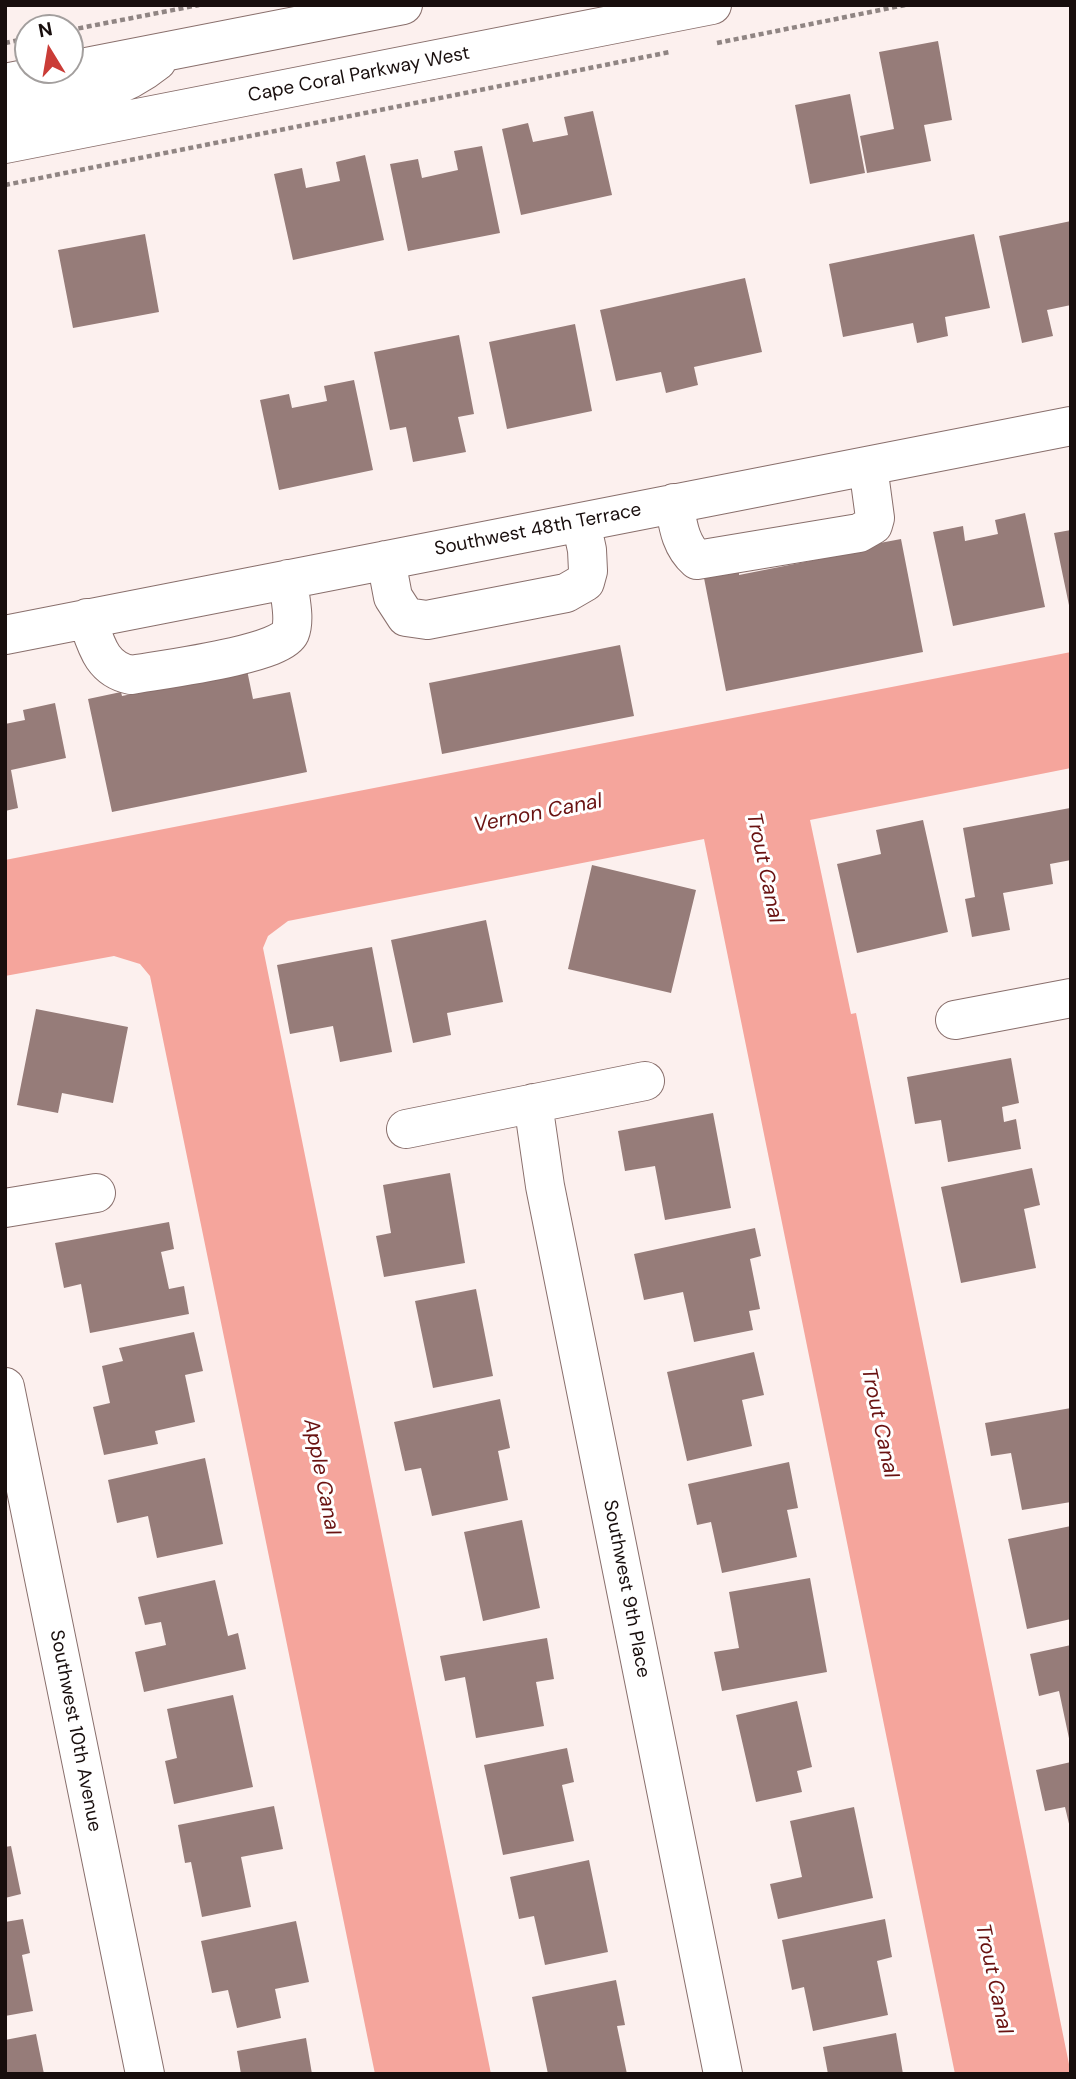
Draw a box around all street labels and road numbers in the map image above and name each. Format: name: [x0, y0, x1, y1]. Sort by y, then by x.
street label: Cape Coral Parkway West: [246, 42, 472, 108]
street label: Southwest 48th Terrace: [433, 499, 643, 561]
street label: Southwest 9th Place: [598, 1498, 654, 1680]
street label: Southwest 10th Avenue: [44, 1628, 106, 1834]

